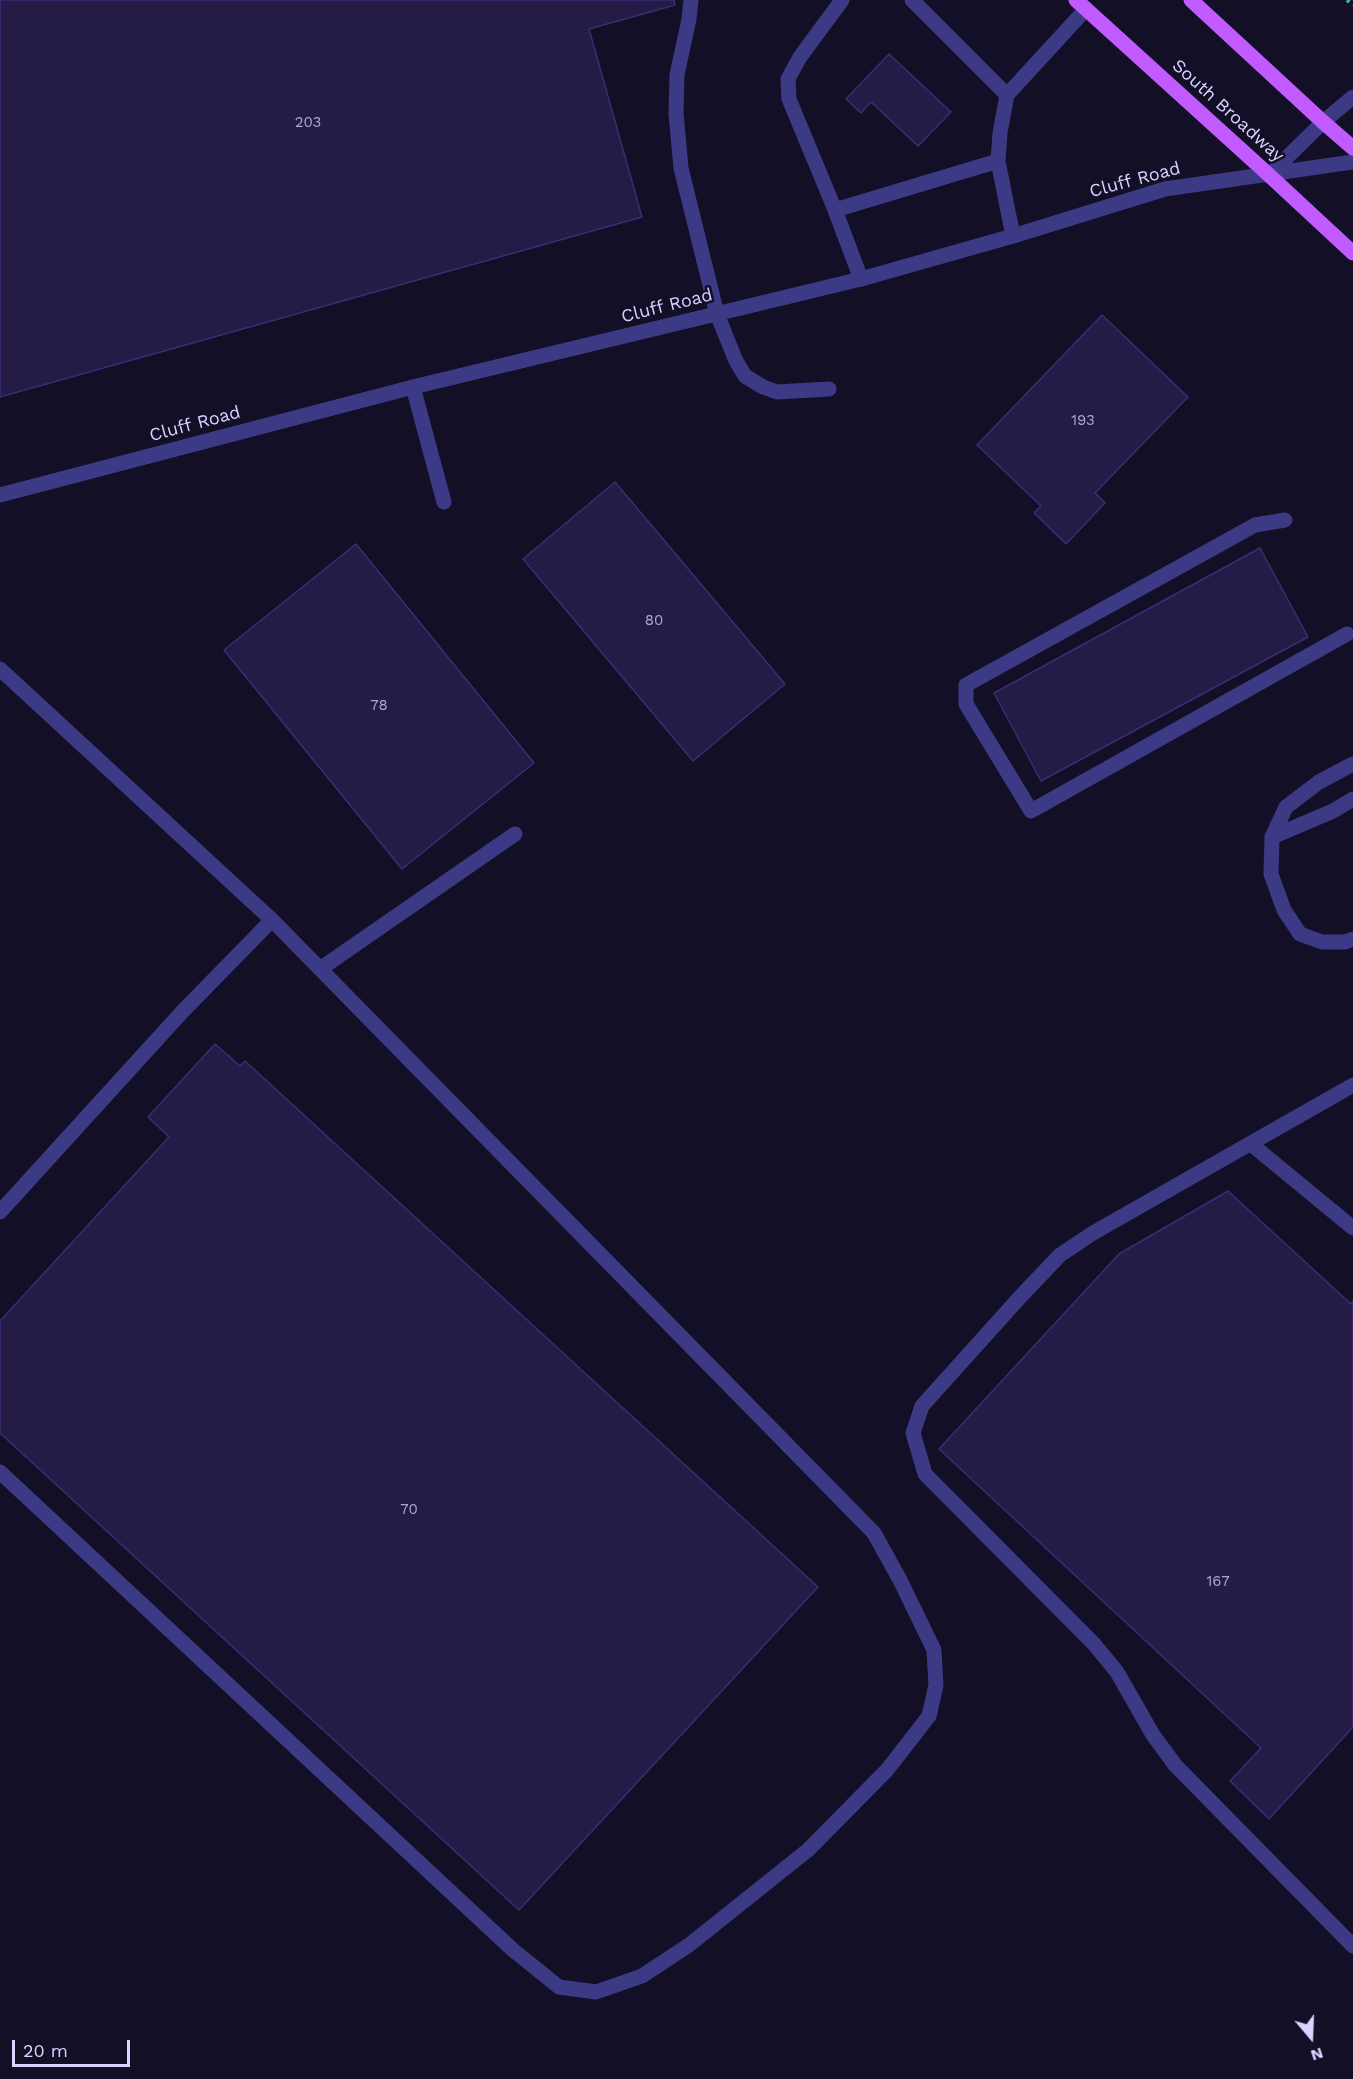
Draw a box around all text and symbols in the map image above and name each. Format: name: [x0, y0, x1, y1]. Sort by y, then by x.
street label: South Broadway: [1168, 55, 1288, 167]
house number: 203: [295, 114, 321, 132]
street label: Cluff Road: [1087, 158, 1183, 202]
street label: Cluff Road: [619, 284, 715, 328]
street label: Cluff Road: [147, 402, 243, 446]
house number: 193: [1071, 412, 1095, 430]
house number: 80: [645, 612, 663, 630]
house number: 78: [370, 697, 388, 715]
house number: 70: [400, 1501, 418, 1519]
house number: 167: [1206, 1573, 1230, 1591]
north arrow: [1281, 2007, 1341, 2067]
scale bar: [15, 2028, 134, 2066]
text: 20 m: [23, 2040, 68, 2061]
text: N: [1308, 2044, 1326, 2065]

